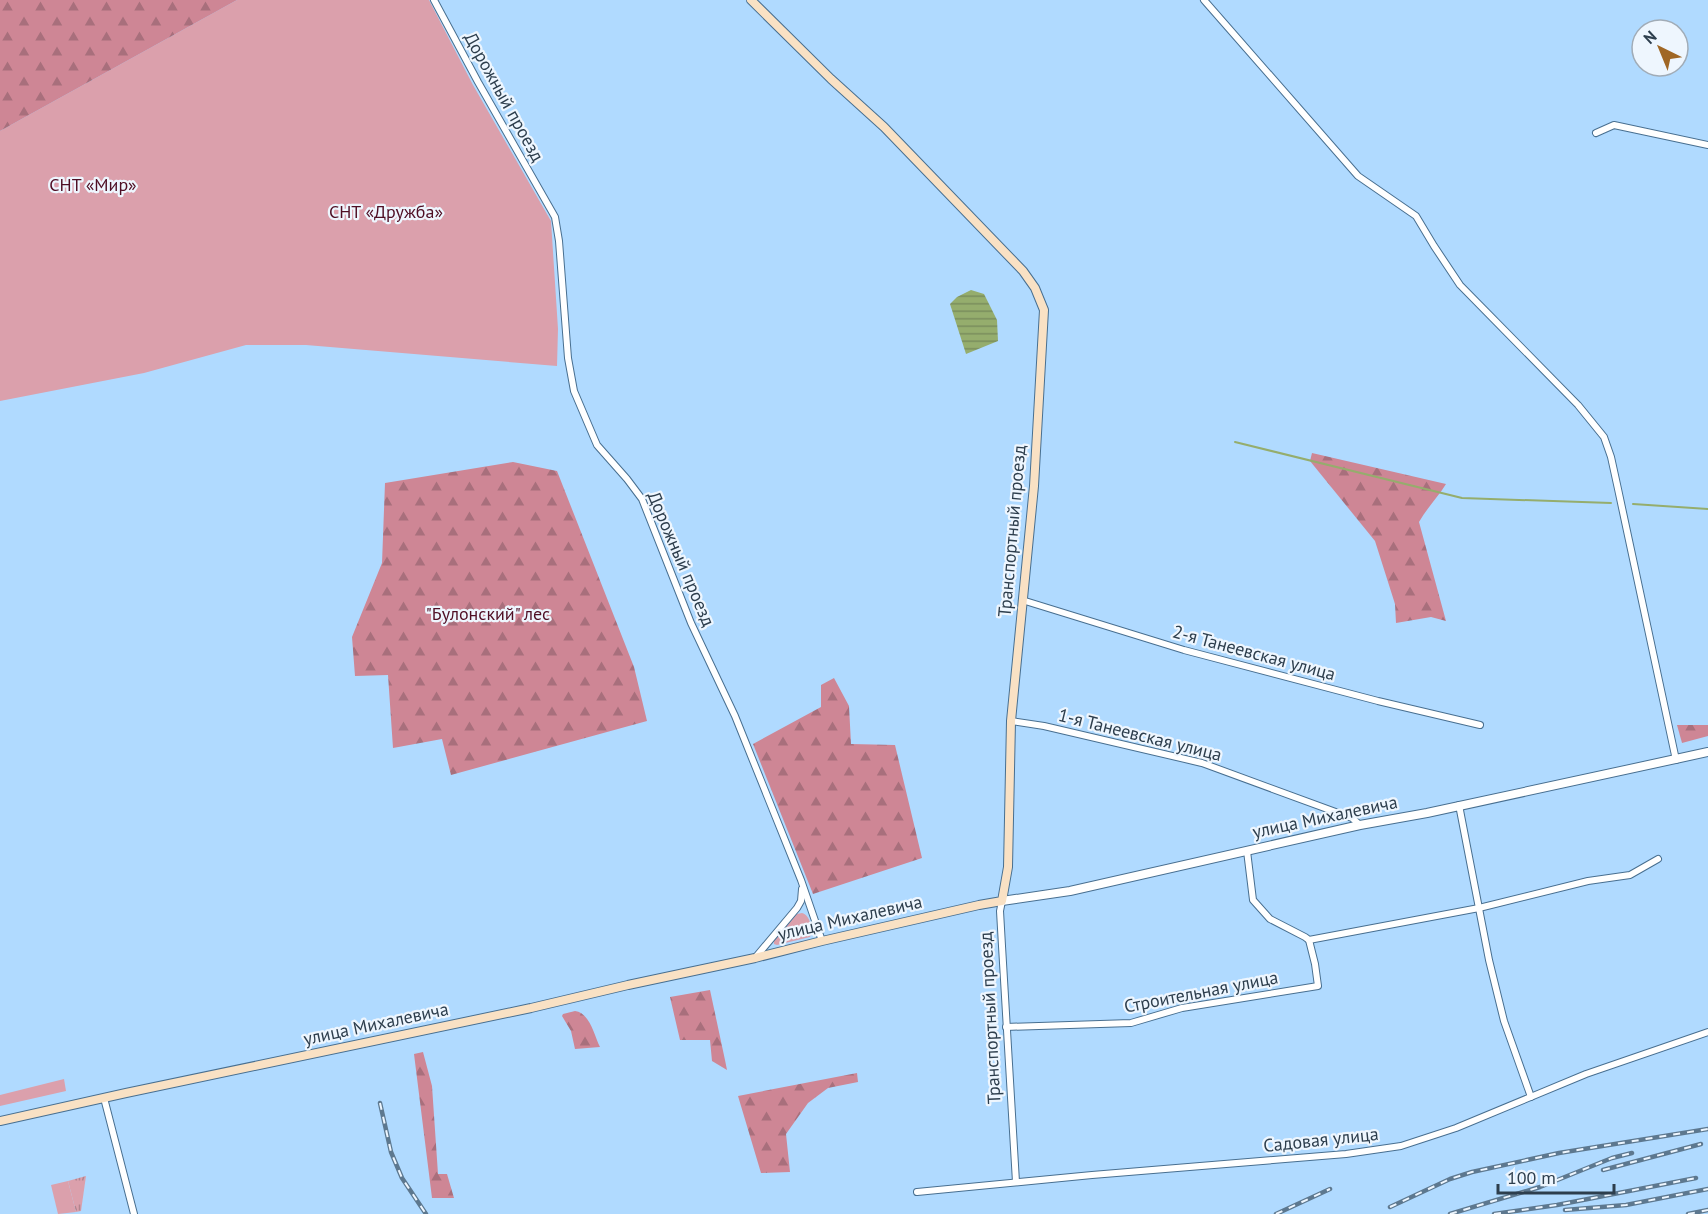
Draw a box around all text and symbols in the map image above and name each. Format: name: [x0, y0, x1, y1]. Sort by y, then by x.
north arrow: [1630, 18, 1690, 78]
text: N: [1639, 26, 1660, 48]
street label: Дорожный проезд: [459, 28, 550, 166]
park label: СНТ «Мир»: [49, 173, 137, 196]
park label: СНТ «Дружба»: [329, 200, 443, 223]
street label: Транспортный проезд: [993, 444, 1030, 618]
street label: Дорожный проезд: [643, 488, 720, 630]
park label: "Булонский" лес: [426, 602, 550, 625]
street label: 2-я Танеевская улица: [1170, 620, 1338, 685]
street label: 1-я Танеевская улица: [1056, 703, 1224, 766]
street label: улица Михалевича: [1250, 790, 1399, 843]
street label: улица Михалевича: [775, 890, 924, 945]
street label: Транспортный проезд: [973, 931, 1005, 1105]
street label: Строительная улица: [1122, 965, 1280, 1018]
street label: улица Михалевича: [301, 997, 450, 1050]
street label: Садовая улица: [1262, 1122, 1380, 1157]
scale bar: [1498, 1157, 1614, 1195]
text: 100 m: [1507, 1166, 1556, 1189]

